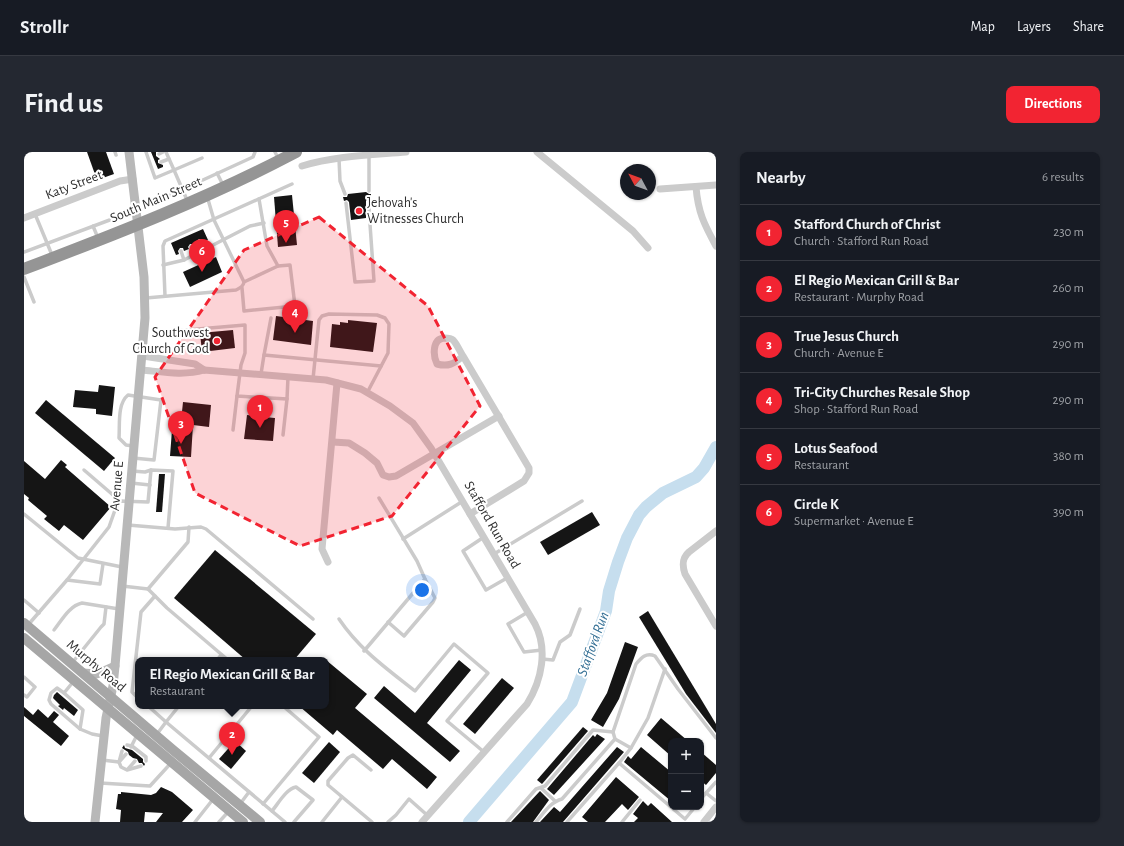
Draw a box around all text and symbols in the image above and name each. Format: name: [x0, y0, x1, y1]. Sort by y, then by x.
text: Strollr: [20, 18, 69, 37]
text: Map: [970, 20, 995, 34]
text: Layers: [1017, 20, 1051, 34]
text: Share: [1073, 20, 1104, 34]
button: Directions: [1006, 86, 1100, 123]
text: Find us: [24, 90, 103, 118]
north arrow: [620, 164, 656, 200]
street label: Katy Street: [44, 168, 105, 202]
text: Nearby: [756, 169, 806, 186]
text: 6 results: [1042, 171, 1084, 184]
street label: South Main Street: [108, 174, 204, 226]
place label: Jehovah's Witnesses Church: [367, 196, 464, 226]
marker: Jehovah's Witnesses Church: [354, 206, 364, 216]
pin: 5: [273, 210, 299, 243]
text: Stafford Church of Christ: [794, 217, 941, 232]
text: 1: [767, 226, 771, 239]
text: 230 m: [1053, 226, 1084, 239]
text: Church · Stafford Run Road: [794, 235, 929, 248]
pin: 6: [189, 239, 215, 272]
text: El Regio Mexican Grill & Bar: [794, 273, 959, 288]
text: 2: [766, 282, 772, 295]
text: 260 m: [1053, 282, 1084, 295]
text: Restaurant · Murphy Road: [794, 291, 924, 304]
pin: 4: [282, 300, 308, 333]
place label: Southwest Church of God: [133, 326, 210, 356]
text: True Jesus Church: [794, 329, 899, 344]
marker: Southwest Church of God: [212, 336, 222, 346]
text: 3: [766, 338, 772, 351]
text: 290 m: [1053, 338, 1084, 351]
text: Church · Avenue E: [794, 347, 884, 360]
text: Tri-City Churches Resale Shop: [794, 385, 970, 400]
text: 4: [766, 394, 772, 407]
text: 290 m: [1053, 394, 1084, 407]
pin: 1: [247, 395, 273, 428]
text: Shop · Stafford Run Road: [794, 403, 918, 416]
pin: 3: [168, 411, 194, 444]
text: Lotus Seafood: [794, 441, 878, 456]
text: 5: [766, 450, 772, 463]
text: 380 m: [1053, 450, 1084, 463]
text: Restaurant: [794, 459, 849, 472]
street label: Avenue E: [108, 460, 126, 511]
street label: Stafford Run Road: [461, 479, 523, 571]
text: Circle K: [794, 497, 839, 512]
text: 6: [766, 506, 772, 519]
text: 390 m: [1053, 506, 1084, 519]
text: Supermarket · Avenue E: [794, 515, 914, 528]
your location: [412, 580, 432, 600]
water label: Stafford Run: [574, 610, 612, 678]
street label: Murphy Road: [64, 637, 128, 695]
popup: [135, 657, 329, 709]
text: El Regio Mexican Grill & Bar: [150, 667, 314, 682]
text: Restaurant: [150, 685, 205, 698]
pin: 2: [219, 722, 245, 755]
map controls: [668, 738, 704, 810]
button: +: [668, 738, 704, 774]
button: −: [668, 774, 704, 810]

